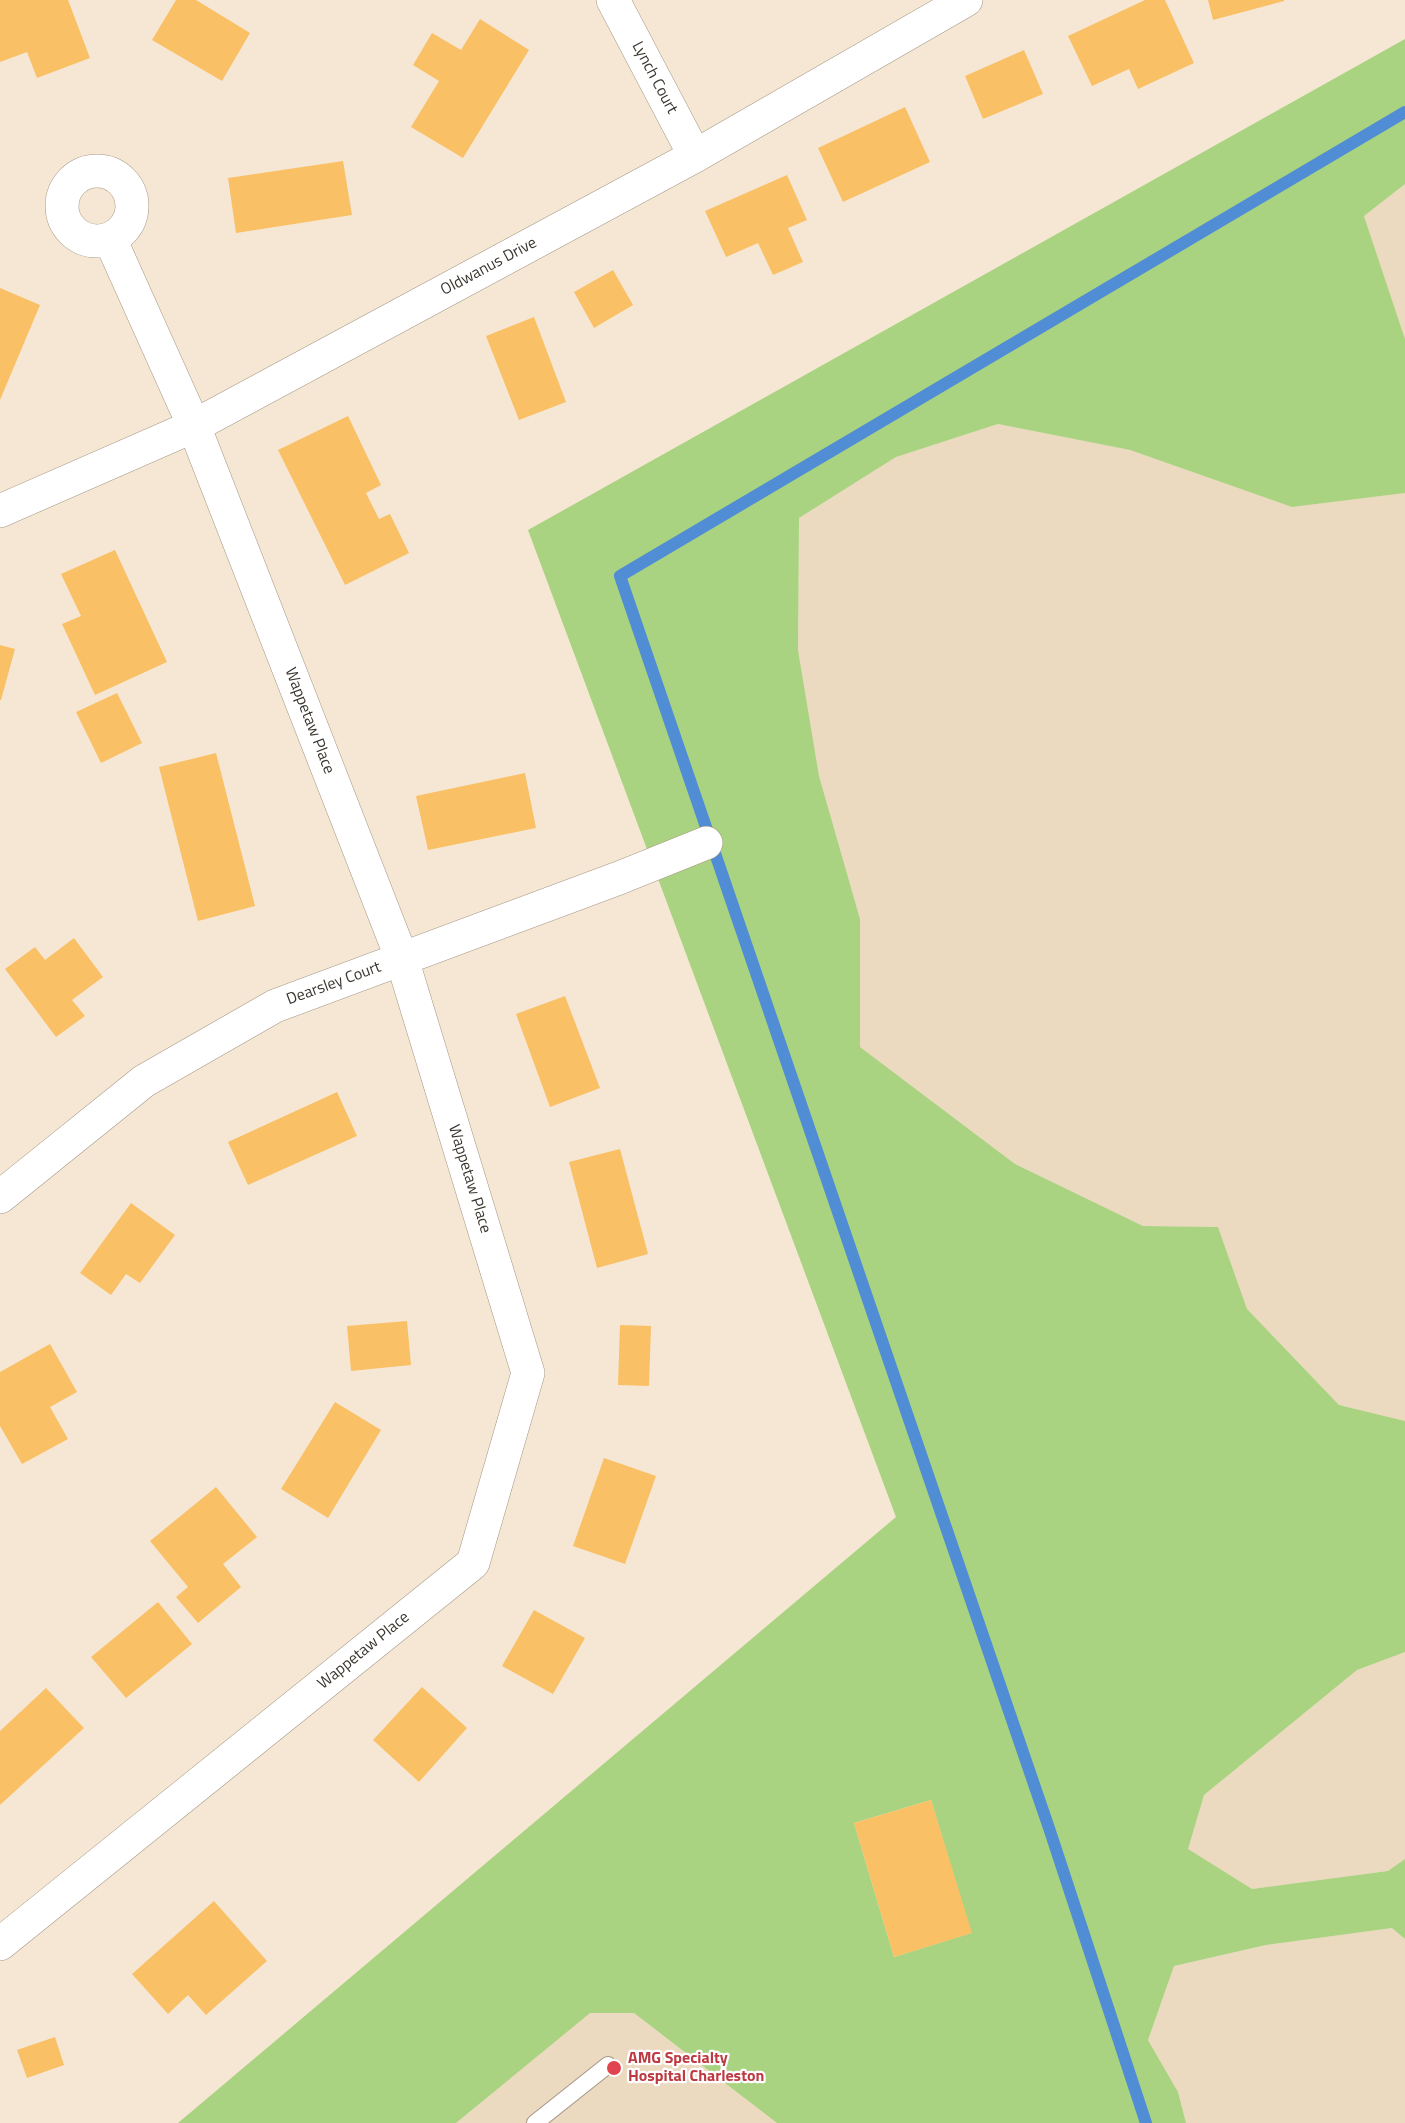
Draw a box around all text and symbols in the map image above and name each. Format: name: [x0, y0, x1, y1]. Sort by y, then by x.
street label: Lynch Court: [627, 39, 681, 117]
street label: Oldwanus Drive: [438, 234, 540, 300]
street label: Wappetaw Place: [280, 665, 338, 777]
street label: Dearsley Court: [284, 958, 384, 1010]
street label: Wappetaw Place: [443, 1122, 495, 1236]
street label: Wappetaw Place: [314, 1608, 414, 1694]
place label: AMG Specialty Hospital Charleston: [628, 2049, 764, 2087]
marker: AMG Specialty Hospital Charleston: [605, 2059, 623, 2077]

